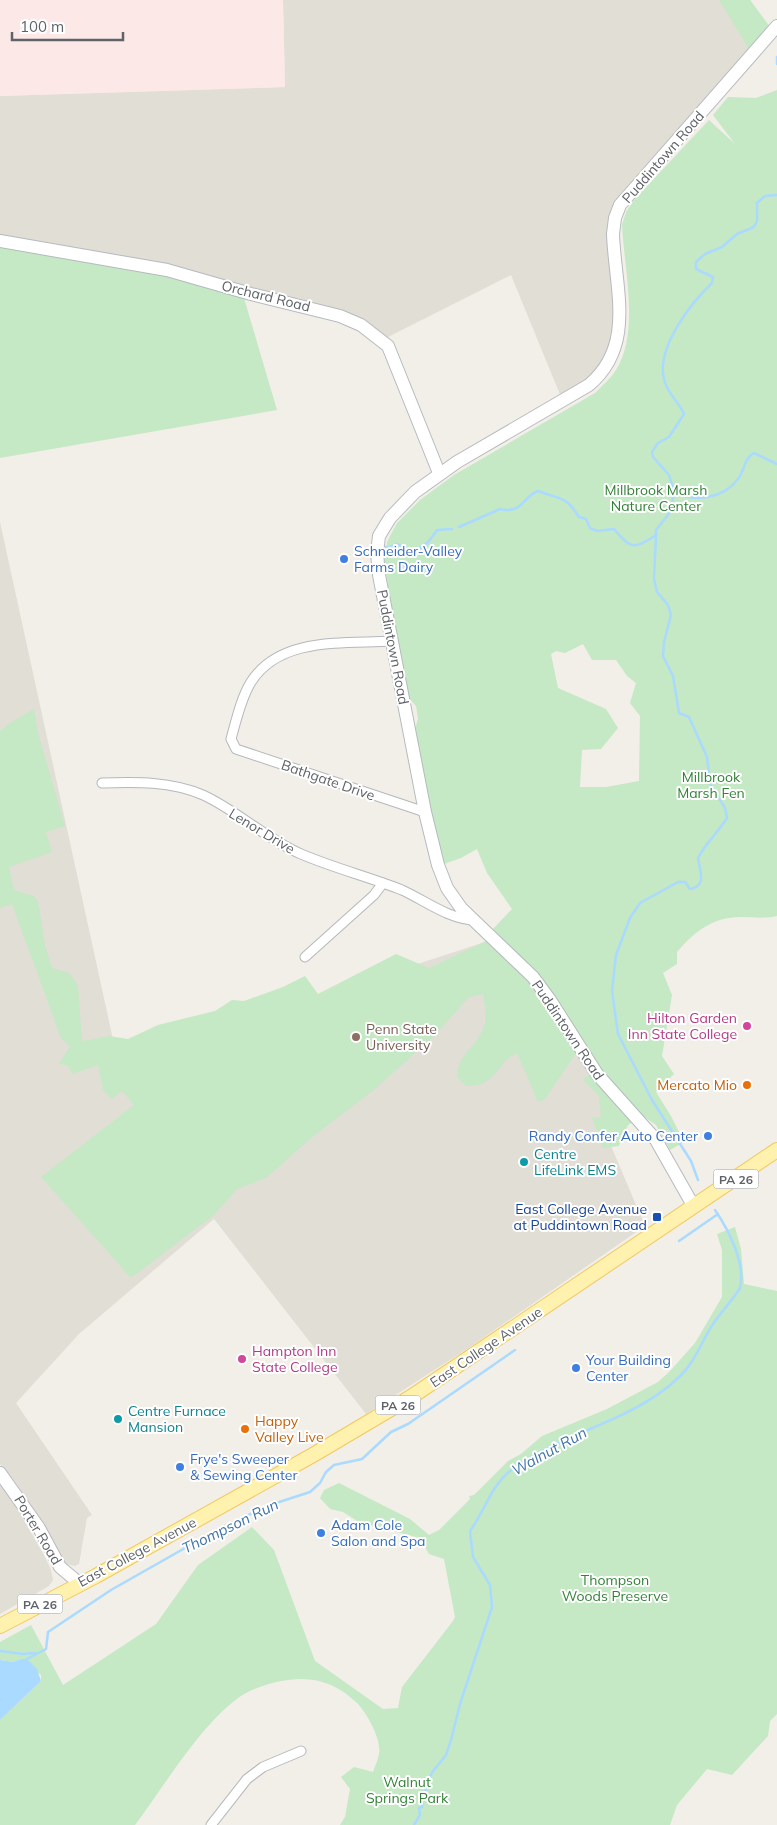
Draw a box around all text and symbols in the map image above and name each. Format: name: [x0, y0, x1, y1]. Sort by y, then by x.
scale bar: [12, 10, 124, 42]
text: 100 m: [20, 17, 64, 36]
street label: Puddintown Road: [618, 107, 708, 207]
street label: Orchard Road: [220, 276, 312, 316]
park label: Millbrook Marsh Nature Center: [605, 481, 707, 515]
place label: Schneider-Valley Farms Dairy: [354, 542, 463, 576]
marker: Schneider-Valley Farms Dairy: [338, 553, 350, 565]
street label: Puddintown Road: [373, 588, 413, 706]
street label: Bathgate Drive: [279, 756, 377, 804]
park label: Millbrook Marsh Fen: [677, 768, 745, 802]
street label: Lenor Drive: [226, 804, 298, 858]
street label: Puddintown Road: [528, 977, 608, 1083]
place label: Hilton Garden Inn State College: [628, 1009, 737, 1043]
place label: Penn State University: [366, 1020, 437, 1054]
marker: Hilton Garden Inn State College: [741, 1020, 753, 1032]
marker: Penn State University: [350, 1031, 362, 1043]
place label: Mercato Mio: [657, 1076, 737, 1094]
marker: Mercato Mio: [741, 1079, 753, 1091]
place label: Randy Confer Auto Center: [529, 1127, 699, 1145]
marker: Randy Confer Auto Center: [702, 1130, 714, 1142]
place label: Centre LifeLink EMS: [534, 1145, 616, 1179]
marker: Centre LifeLink EMS: [518, 1156, 530, 1168]
road number: PA 26: [714, 1170, 758, 1188]
place label: East College Avenue at Puddintown Road: [514, 1200, 647, 1234]
marker: East College Avenue at Puddintown Road: [651, 1211, 663, 1223]
street label: East College Avenue: [426, 1303, 546, 1391]
place label: Hampton Inn State College: [252, 1342, 338, 1376]
place label: Your Building Center: [585, 1351, 671, 1385]
marker: Hampton Inn State College: [236, 1353, 248, 1365]
marker: Your Building Center: [570, 1362, 582, 1374]
road number: PA 26: [376, 1396, 420, 1414]
place label: Centre Furnace Mansion: [128, 1402, 226, 1436]
place label: Happy Valley Live: [255, 1412, 324, 1446]
marker: Centre Furnace Mansion: [112, 1413, 124, 1425]
marker: Happy Valley Live: [239, 1423, 251, 1435]
water label: Walnut Run: [508, 1423, 590, 1479]
place label: Frye's Sweeper & Sewing Center: [190, 1450, 298, 1484]
marker: Frye's Sweeper & Sewing Center: [174, 1461, 186, 1473]
street label: Porter Road: [10, 1492, 66, 1568]
water label: Thompson Run: [179, 1494, 282, 1558]
street label: East College Avenue: [75, 1513, 199, 1591]
place label: Adam Cole Salon and Spa: [331, 1516, 426, 1550]
marker: Adam Cole Salon and Spa: [315, 1527, 327, 1539]
park label: Thompson Woods Preserve: [562, 1571, 668, 1605]
road number: PA 26: [18, 1595, 62, 1614]
park label: Walnut Springs Park: [366, 1773, 449, 1807]

